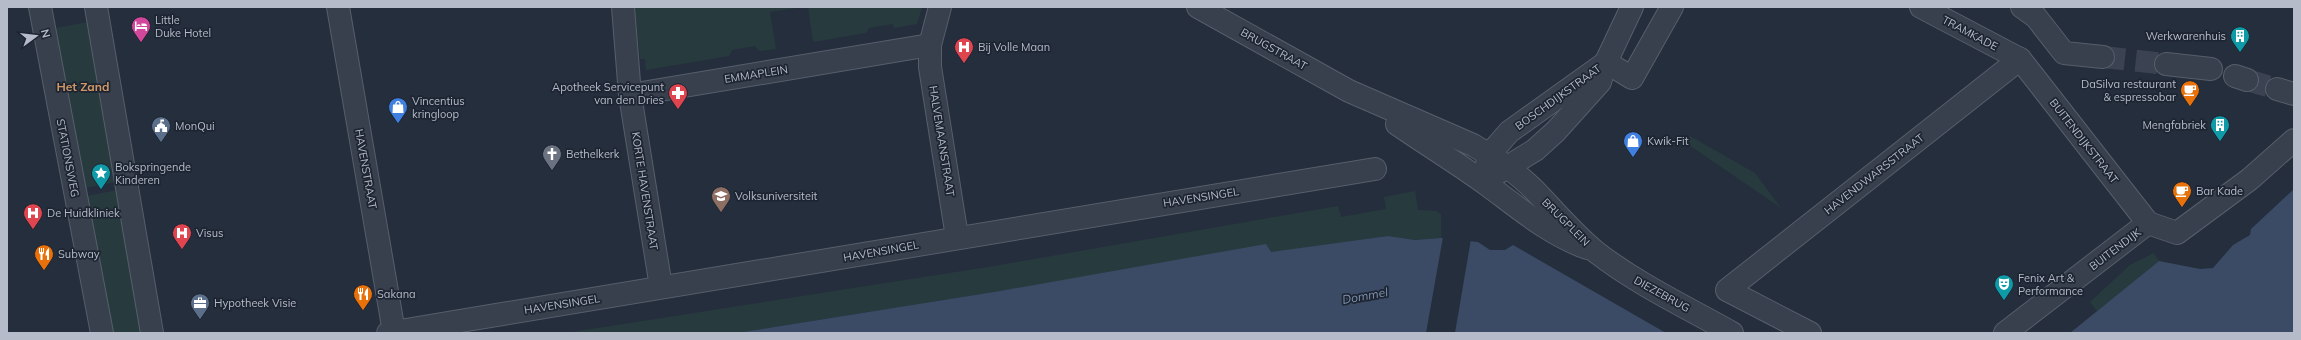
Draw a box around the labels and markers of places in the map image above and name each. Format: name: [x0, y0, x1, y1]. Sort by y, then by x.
place label: Little Duke Hotel: [155, 13, 211, 40]
hotel icon: Little Duke Hotel: [130, 15, 152, 43]
building icon: Werkwarenhuis: [2229, 25, 2251, 53]
place label: Werkwarenhuis: [2146, 29, 2226, 43]
hospital icon: Bij Volle Maan: [953, 36, 975, 64]
place label: Bij Volle Maan: [978, 40, 1050, 54]
place label: DaSilva restaurant & espressobar: [2081, 77, 2176, 104]
cafe icon: DaSilva restaurant & espressobar: [2179, 79, 2201, 107]
place label: Apotheek Servicepunt van den Dries: [552, 80, 664, 107]
pharmacy icon: Apotheek Servicepunt van den Dries: [667, 82, 689, 110]
place label: Vincentius kringloop: [412, 94, 465, 121]
shop icon: Vincentius kringloop: [387, 96, 409, 124]
building icon: Mengfabriek: [2209, 114, 2231, 142]
public building icon: MonQui: [150, 115, 172, 143]
place label: Mengfabriek: [2142, 118, 2206, 132]
place label: MonQui: [175, 119, 215, 133]
shop icon: Kwik-Fit: [1622, 130, 1644, 158]
place label: Kwik-Fit: [1647, 134, 1689, 148]
church icon: Bethelkerk: [541, 143, 563, 171]
place label: Bethelkerk: [566, 147, 620, 161]
place label: Bokspringende Kinderen: [115, 160, 191, 187]
place icon: Bokspringende Kinderen: [90, 162, 112, 190]
cafe icon: Bar Kade: [2171, 180, 2193, 208]
place label: Bar Kade: [2196, 184, 2243, 198]
school or university icon: Volksuniversiteit: [710, 185, 732, 213]
place label: Volksuniversiteit: [735, 189, 818, 203]
hospital icon: De Huidkliniek: [22, 202, 44, 230]
place label: De Huidkliniek: [47, 206, 120, 220]
hospital icon: Visus: [171, 222, 193, 250]
place label: Visus: [196, 226, 224, 240]
restaurant icon: Subway: [33, 243, 55, 271]
place label: Subway: [58, 247, 100, 261]
place label: Fenix Art & Performance: [2018, 271, 2083, 298]
theatre icon: Fenix Art & Performance: [1993, 273, 2015, 301]
restaurant icon: Sakana: [352, 283, 374, 311]
place label: Sakana: [377, 287, 416, 301]
office icon: Hypotheek Visie: [189, 292, 211, 320]
place label: Hypotheek Visie: [214, 296, 296, 310]

